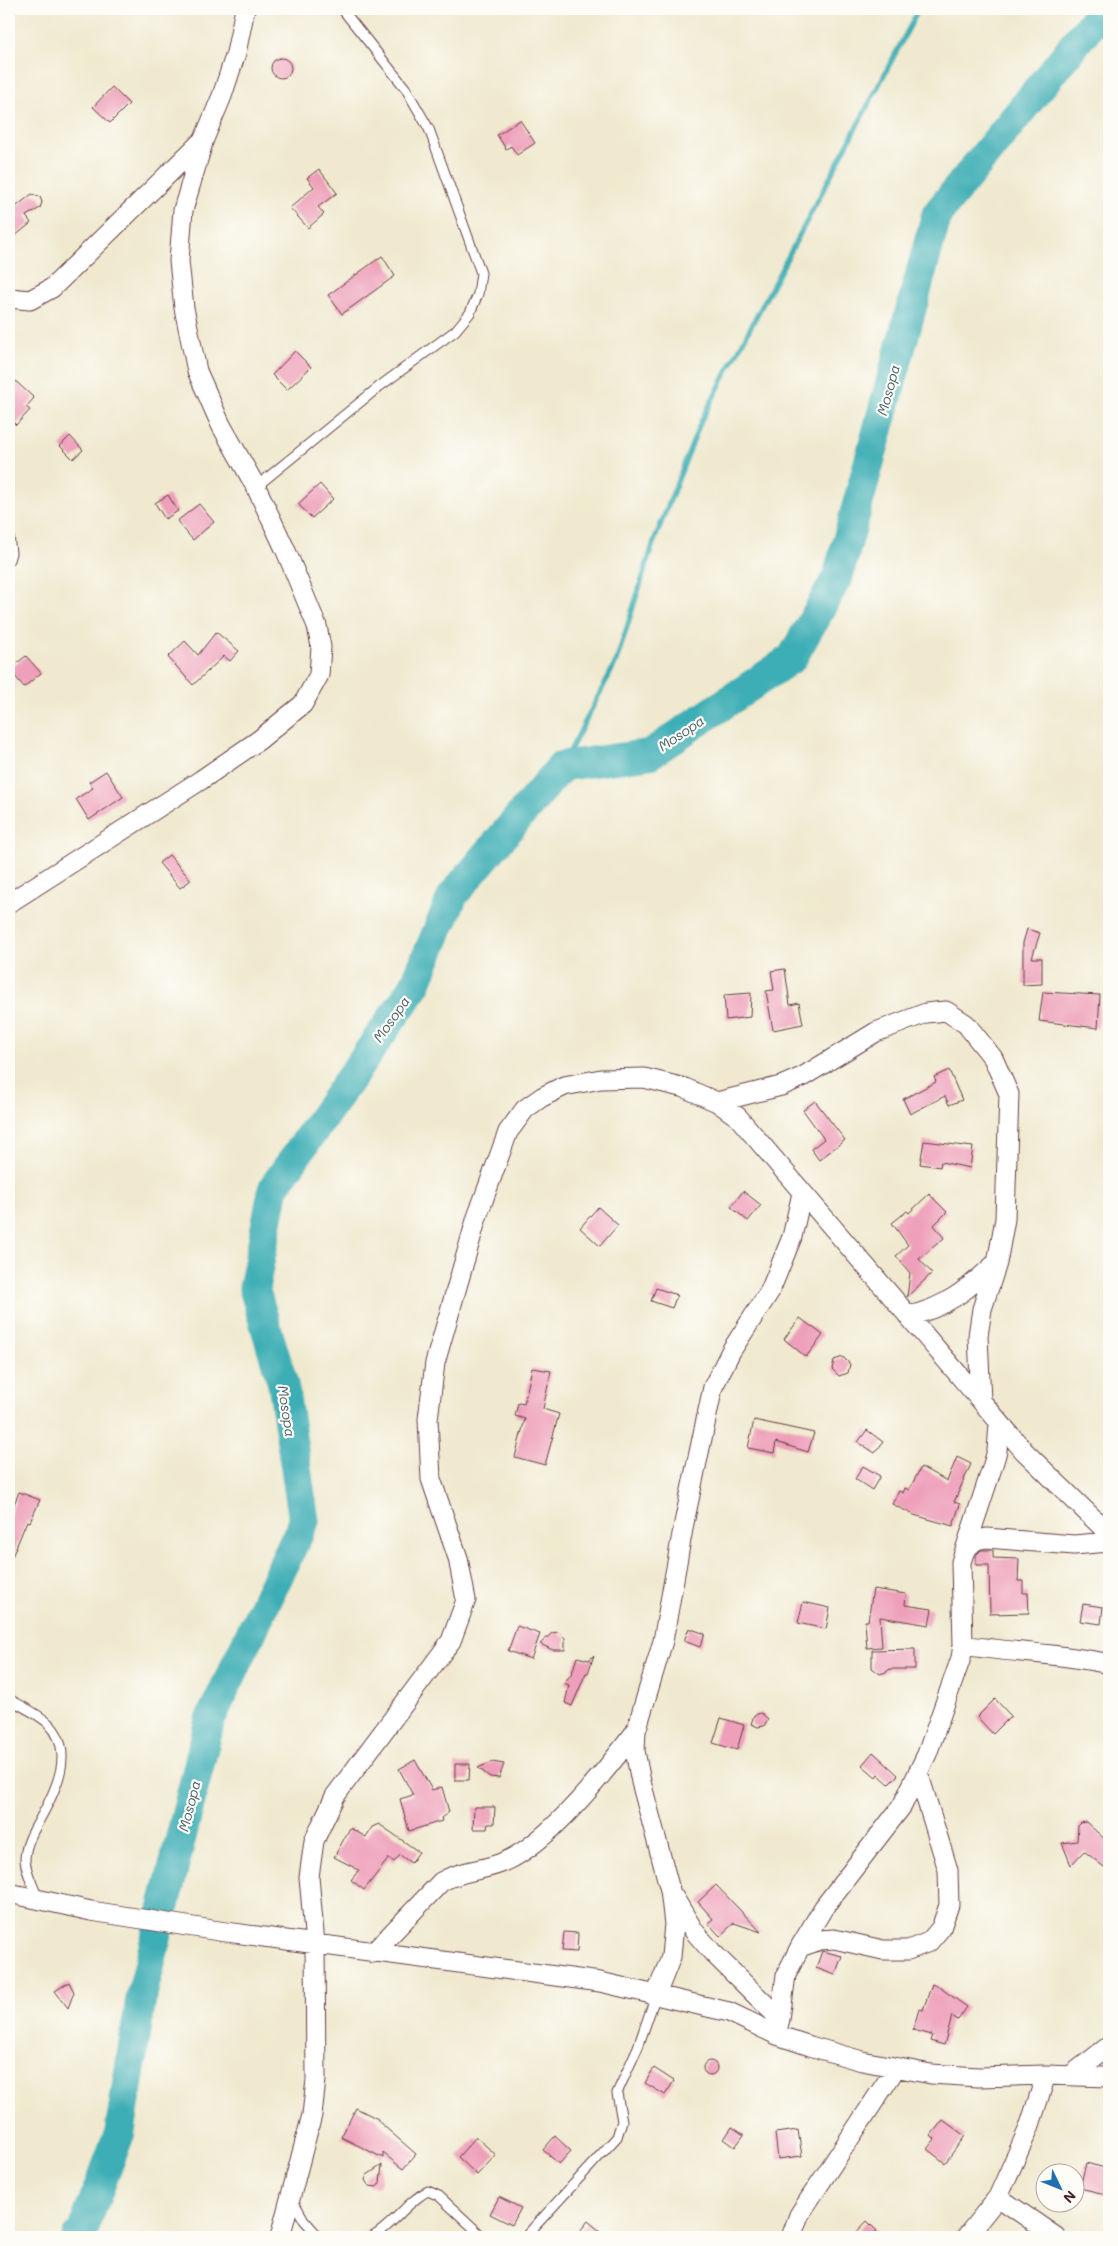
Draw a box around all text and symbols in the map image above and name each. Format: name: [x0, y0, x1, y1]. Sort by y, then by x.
water label: Mosopa: [872, 362, 904, 418]
water label: Mosopa: [654, 711, 708, 755]
water label: Mosopa: [368, 992, 414, 1046]
water label: Mosopa: [274, 1384, 300, 1438]
water label: Mosopa: [173, 1779, 205, 1833]
north arrow: [1036, 2164, 1086, 2214]
text: N: [1059, 2187, 1080, 2208]

